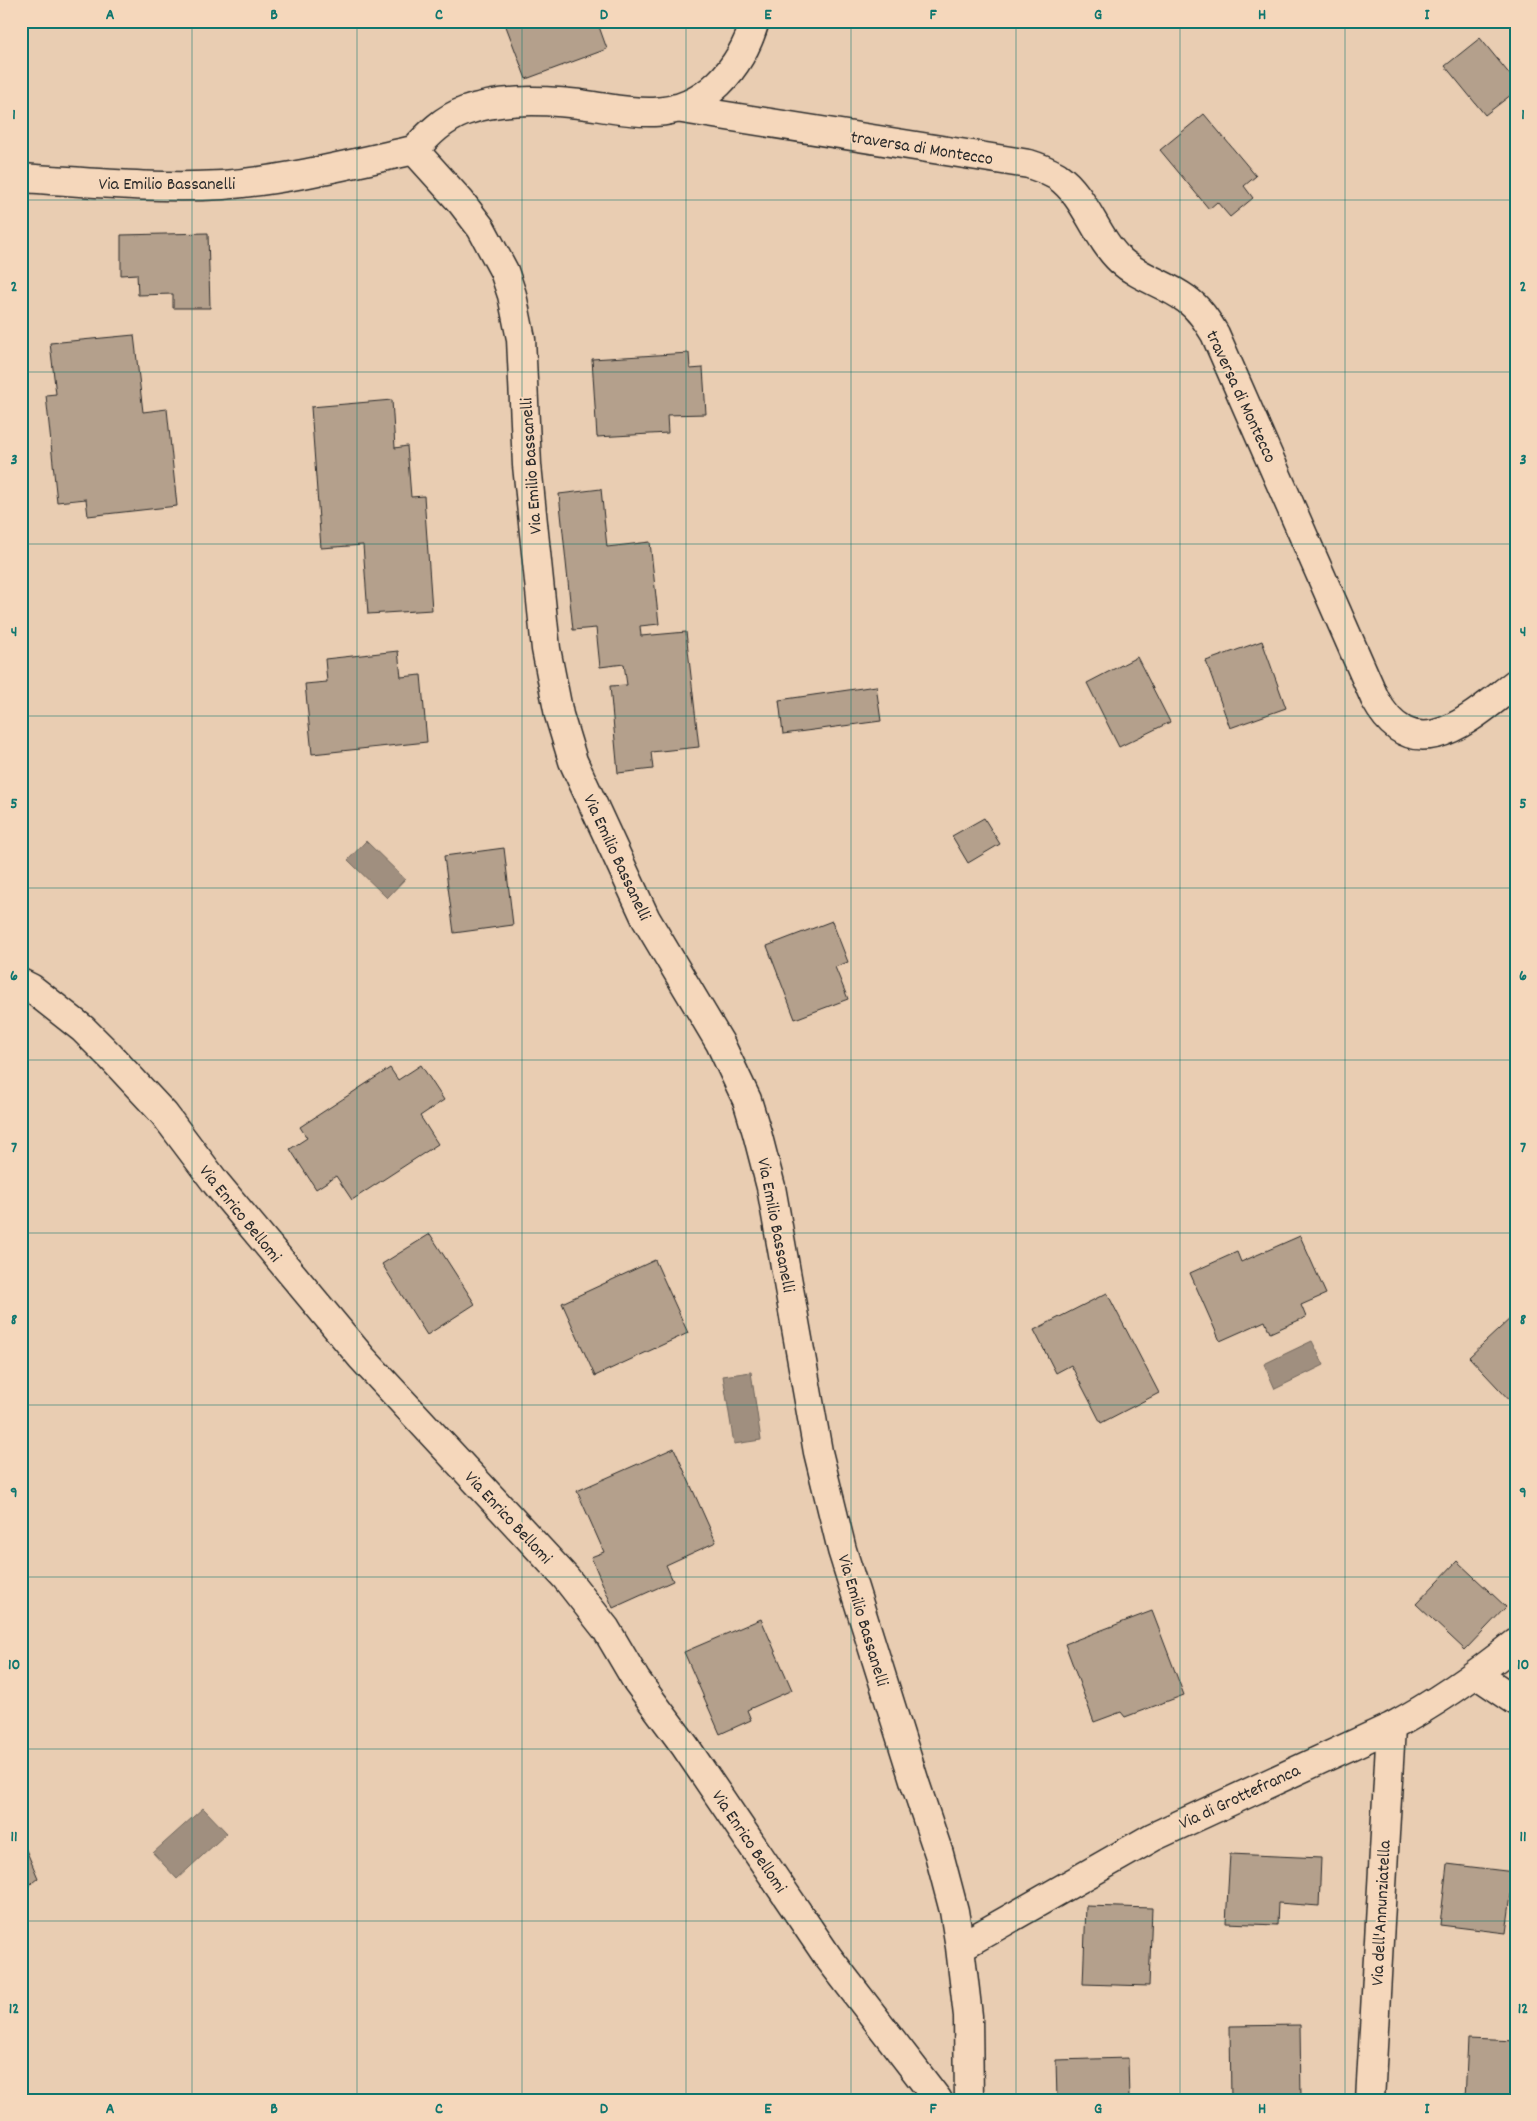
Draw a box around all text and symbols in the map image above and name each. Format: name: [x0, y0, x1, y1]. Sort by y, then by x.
text: A: [106, 4, 115, 27]
text: B: [270, 4, 278, 27]
text: C: [435, 4, 443, 27]
text: D: [600, 4, 609, 27]
text: E: [764, 4, 772, 27]
text: F: [929, 4, 937, 27]
text: G: [1094, 4, 1102, 27]
text: H: [1258, 4, 1266, 27]
text: I: [1425, 4, 1431, 27]
text: 1: [12, 104, 16, 127]
text: 1: [1521, 104, 1525, 127]
street label: traversa di Montecco: [849, 126, 995, 173]
street label: Via Emilio Bassanelli: [99, 173, 235, 198]
text: 2: [11, 276, 18, 299]
text: 2: [1520, 276, 1527, 299]
street label: traversa di Montecco: [1198, 327, 1281, 468]
street label: Via Emilio Bassanelli: [515, 397, 550, 535]
text: 3: [10, 449, 18, 472]
text: 3: [1519, 449, 1527, 472]
text: 4: [11, 621, 17, 644]
text: 4: [1520, 621, 1526, 644]
street label: Via Emilio Bassanelli: [576, 791, 656, 925]
text: 5: [10, 793, 18, 816]
text: 5: [1519, 793, 1527, 816]
text: 6: [10, 965, 18, 988]
text: 6: [1519, 965, 1527, 988]
text: 7: [11, 1137, 17, 1160]
text: 7: [1520, 1137, 1526, 1160]
street label: Via Emilio Bassanelli: [749, 1156, 800, 1295]
street label: Via Enrico Bellomi: [192, 1160, 286, 1269]
text: 8: [11, 1309, 18, 1332]
text: 8: [1520, 1309, 1527, 1332]
street label: Via Enrico Bellomi: [457, 1467, 557, 1571]
text: 9: [10, 1482, 18, 1505]
text: 9: [1519, 1482, 1527, 1505]
street label: Via Emilio Bassanelli: [830, 1552, 894, 1690]
text: 10: [8, 1654, 20, 1677]
text: 10: [1517, 1654, 1529, 1677]
street label: Via di Grottefranca: [1175, 1759, 1305, 1837]
street label: Via Enrico Bellomi: [704, 1786, 792, 1899]
text: 11: [10, 1826, 18, 1849]
text: 11: [1519, 1826, 1527, 1849]
street label: Via dell'Annunziatella: [1366, 1839, 1399, 1987]
text: 12: [9, 1998, 19, 2021]
text: 12: [1518, 1998, 1528, 2021]
text: A: [106, 2098, 115, 2121]
text: B: [270, 2098, 278, 2121]
text: C: [435, 2098, 443, 2121]
text: D: [600, 2098, 609, 2121]
text: E: [764, 2098, 772, 2121]
text: F: [929, 2098, 937, 2121]
text: G: [1094, 2098, 1102, 2121]
text: H: [1258, 2098, 1266, 2121]
text: I: [1425, 2098, 1431, 2121]

